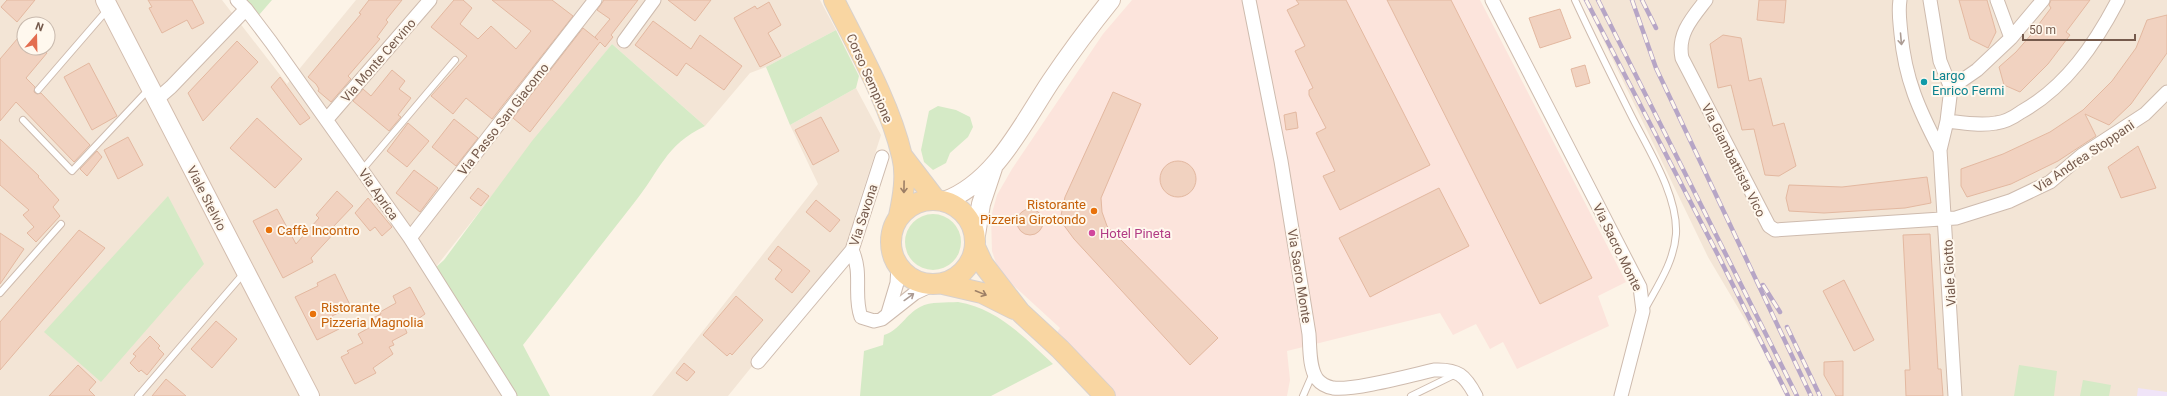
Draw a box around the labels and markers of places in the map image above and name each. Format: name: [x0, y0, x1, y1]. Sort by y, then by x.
place label: Largo Enrico Fermi: [1932, 68, 2005, 98]
marker: Largo Enrico Fermi: [1919, 77, 1929, 87]
place label: Ristorante Pizzeria Girotondo: [980, 197, 1086, 227]
marker: Ristorante Pizzeria Girotondo: [1089, 206, 1099, 216]
place label: Caffè Incontro: [277, 223, 360, 238]
marker: Caffè Incontro: [264, 225, 274, 235]
place label: Hotel Pineta: [1100, 226, 1171, 241]
marker: Hotel Pineta: [1087, 228, 1097, 238]
place label: Ristorante Pizzeria Magnolia: [321, 300, 424, 330]
marker: Ristorante Pizzeria Magnolia: [308, 309, 318, 319]

